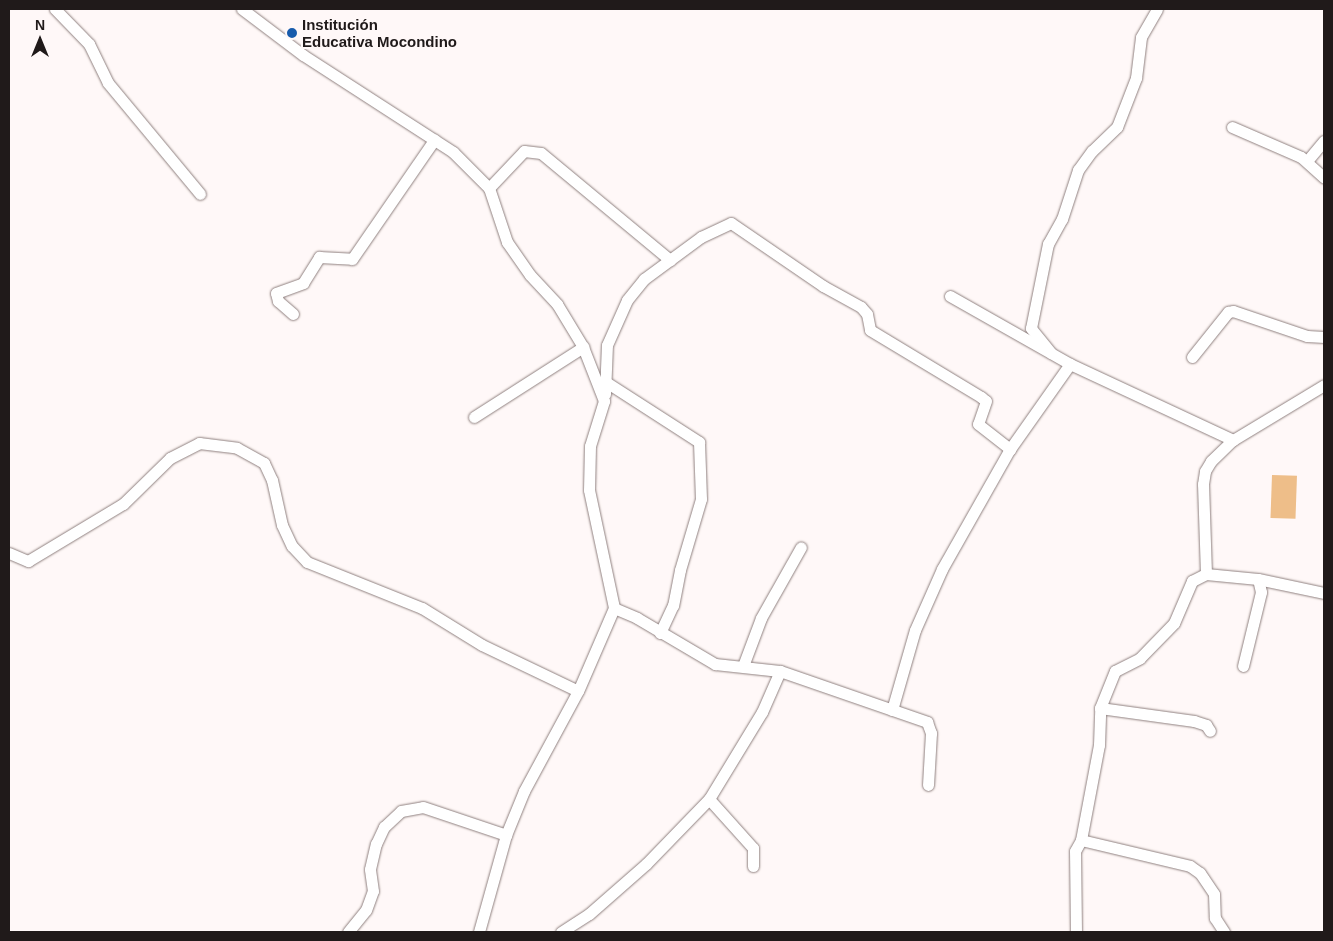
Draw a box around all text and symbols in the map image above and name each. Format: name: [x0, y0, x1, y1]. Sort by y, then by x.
north arrow: [15, 15, 65, 65]
place label: Institución Educativa Mocondino: [302, 15, 457, 50]
text: N: [35, 17, 45, 33]
marker: Institución Educativa Mocondino: [286, 27, 298, 39]

